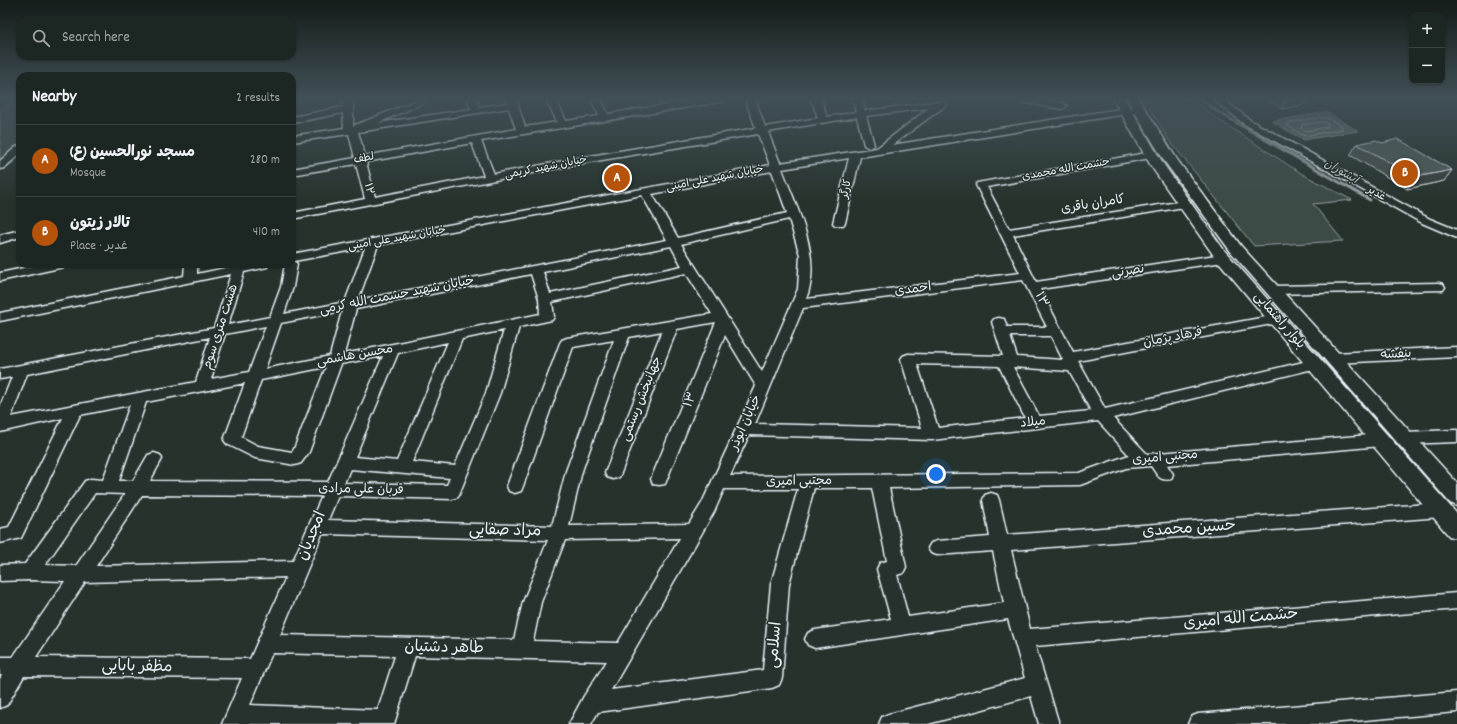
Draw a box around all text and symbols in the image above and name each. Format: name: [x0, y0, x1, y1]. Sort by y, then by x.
map controls: [1409, 12, 1445, 84]
button: +: [1409, 12, 1445, 48]
search box: [16, 16, 296, 60]
icon: search: [30, 27, 52, 49]
text: Search here: [62, 27, 130, 49]
button: −: [1409, 48, 1445, 84]
text: Nearby: [32, 86, 76, 110]
text: 2 results: [236, 89, 280, 108]
text: مسجد نورالحسین (ع): [70, 142, 195, 164]
street label: لطف: [352, 149, 376, 169]
text: A: [41, 151, 49, 170]
text: 280 m: [250, 151, 280, 170]
street label: خیابان شهید کریمی: [503, 152, 589, 184]
street label: حشمت الله محمدی: [1021, 154, 1111, 186]
water label: آبشوران: [1321, 155, 1364, 190]
pin: B: [1392, 158, 1418, 188]
street label: خیابان شهید علی امینی: [665, 162, 765, 196]
pin: A: [604, 163, 630, 193]
text: Mosque: [70, 164, 106, 183]
street label: کارگر: [837, 177, 857, 201]
street label: ۱۲: [359, 182, 377, 196]
street label: غدیر: [1363, 182, 1388, 206]
street label: کامران باقری: [1060, 190, 1127, 219]
text: تالار زیتون: [70, 213, 130, 235]
text: B: [42, 223, 48, 242]
text: 410 m: [253, 223, 280, 242]
street label: خیابان شهید علی امینی: [347, 223, 447, 255]
text: Place · غدیر: [70, 237, 128, 256]
street label: نصرتی: [1110, 260, 1146, 284]
street label: خیابان شهید حشمت الله کرمی: [318, 272, 476, 320]
street label: احمدی: [893, 278, 933, 302]
street label: هشت متری سوم: [198, 282, 244, 372]
street label: بلوار راهنمایی: [1249, 288, 1309, 354]
street label: ۱۳: [1029, 289, 1053, 311]
street label: فرهاد پژمان: [1142, 323, 1204, 353]
street label: محسن هاشمی: [315, 340, 395, 372]
street label: بنفشه: [1380, 345, 1412, 365]
street label: جهانبخش رستمی: [616, 354, 668, 444]
street label: ۱۳: [679, 389, 703, 411]
street label: خیابان ابوذر: [725, 392, 767, 455]
street label: میلاد: [1019, 412, 1047, 434]
street label: مجتبی امیری: [1131, 446, 1199, 470]
your location: [926, 464, 946, 484]
street label: مجتبی امیری: [766, 472, 832, 492]
street label: قربان علی مرادی: [318, 480, 404, 500]
street label: امجدیان: [291, 508, 333, 564]
street label: حسین محمدی: [1141, 514, 1237, 544]
street label: مراد صفایی: [469, 519, 541, 543]
street label: حشمت الله امیری: [1183, 603, 1299, 635]
street label: اسلامی: [762, 621, 788, 669]
street label: طاهر دشتیان: [404, 636, 484, 660]
street label: مظفر بابایی: [101, 655, 173, 679]

